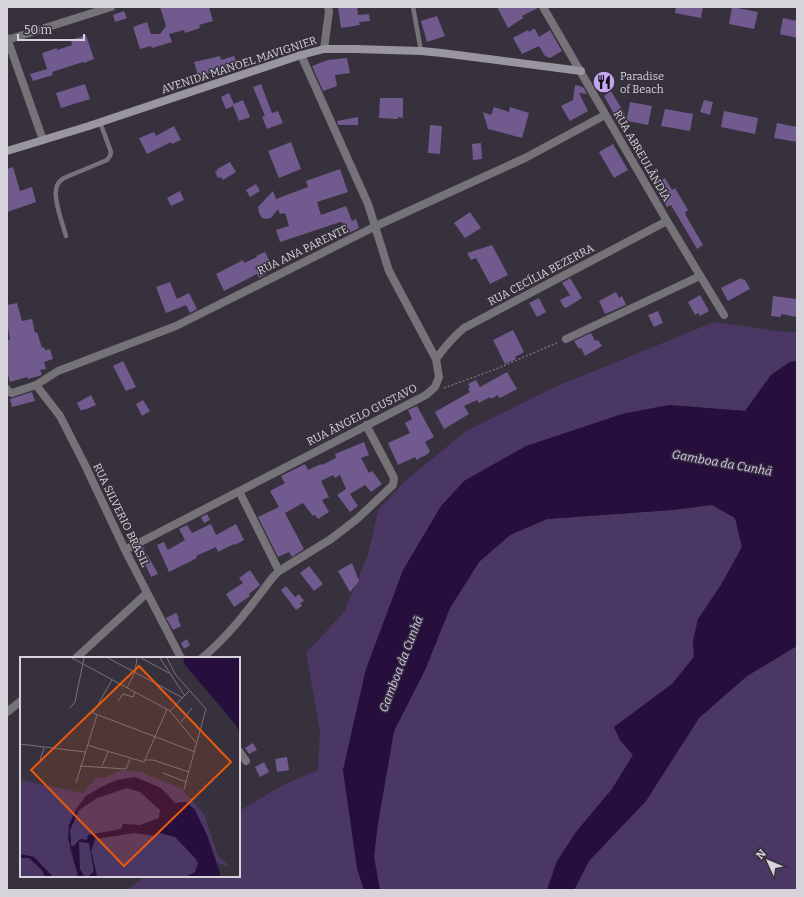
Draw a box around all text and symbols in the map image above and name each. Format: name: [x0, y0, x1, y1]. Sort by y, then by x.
scale bar: [18, 16, 84, 42]
text: 50 m: [24, 23, 53, 37]
street label: AVENIDA MANOEL MAVIGNIER: [160, 33, 319, 96]
restaurant icon: Paradise of Beach: [591, 69, 617, 95]
place label: Paradise of Beach: [620, 70, 664, 96]
street label: RUA ABREULÂNDIA: [611, 108, 674, 204]
street label: RUA ANA PARENTE: [255, 222, 351, 278]
street label: RUA CECÍLIA BEZERRA: [485, 241, 596, 308]
street label: RUA ÂNGELO GUSTAVO: [304, 381, 419, 449]
water label: Gamboa da Cunhã: [671, 447, 773, 479]
street label: RUA SILVERIO BRASIL: [90, 461, 152, 569]
water label: Gamboa da Cunhã: [376, 614, 426, 714]
inset map: [20, 657, 240, 877]
north arrow: [748, 841, 788, 881]
text: N: [754, 846, 769, 862]

